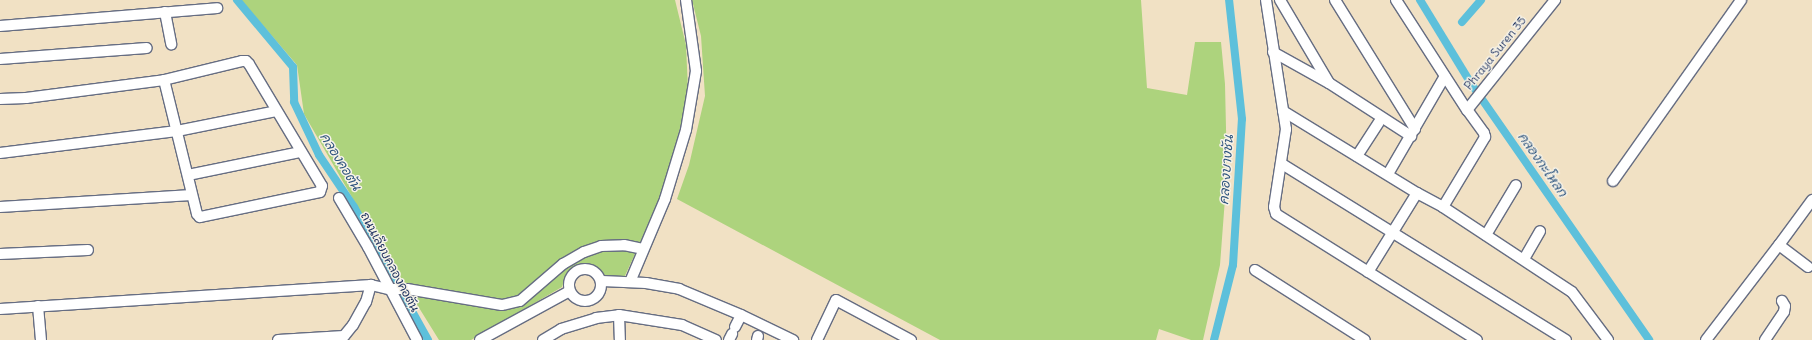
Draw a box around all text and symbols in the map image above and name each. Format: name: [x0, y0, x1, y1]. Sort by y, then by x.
street label: Phraya Suren 35: [1461, 13, 1529, 93]
water label: คลองคอตัน: [316, 130, 364, 194]
water label: คลองกะโหลก: [1514, 130, 1570, 200]
water label: คลองบางชัน: [1217, 135, 1237, 205]
street label: ถนนเลียบคลองคอตัน: [358, 210, 422, 314]

